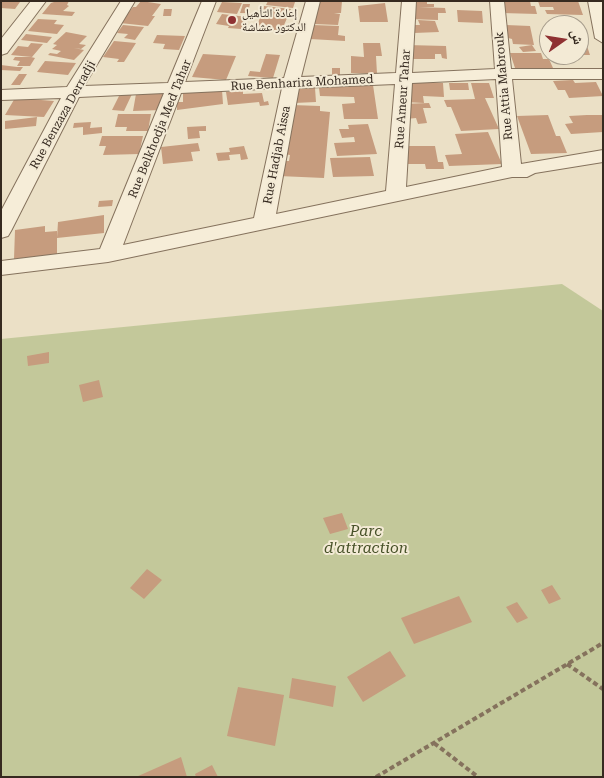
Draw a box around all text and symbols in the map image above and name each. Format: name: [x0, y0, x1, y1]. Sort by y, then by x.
place label: إعادة التأهيل الدكتور عشاشة: [242, 6, 306, 34]
marker: إعادة التأهيل الدكتور عشاشة: [226, 14, 238, 26]
north arrow: [539, 15, 589, 65]
text: ش: [568, 28, 587, 46]
street label: Rue Attia Mabrouk: [492, 31, 516, 141]
street label: Rue Ameur Tahar: [392, 49, 414, 149]
street label: Rue Benzaza Derradji: [27, 58, 99, 172]
street label: Rue Belkhodja Med Tahar: [126, 58, 194, 200]
street label: Rue Benharira Mohamed: [230, 72, 374, 94]
street label: Rue Hadjab Aissa: [260, 105, 294, 205]
park label: Parc d'attraction: [324, 523, 408, 558]

